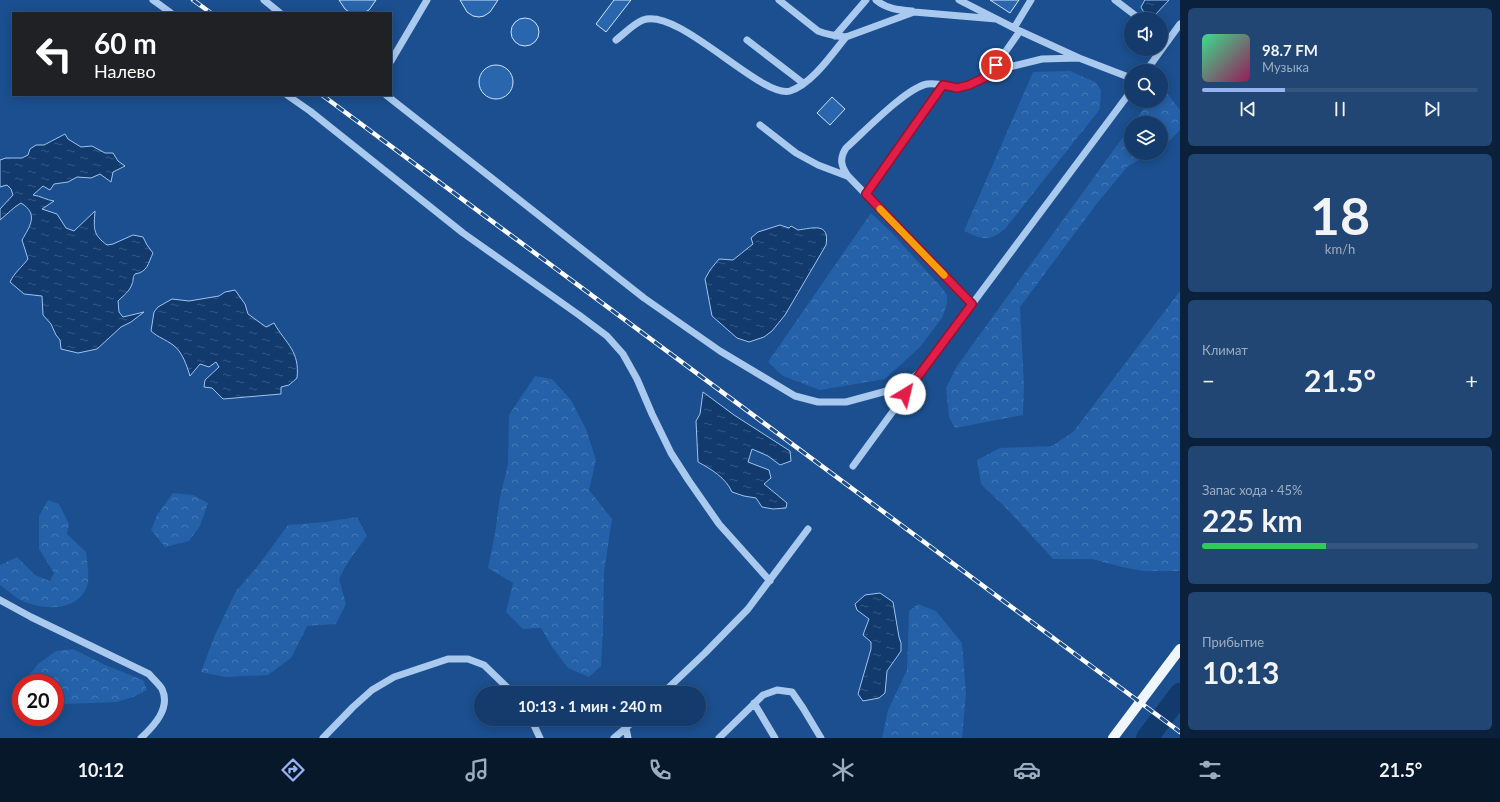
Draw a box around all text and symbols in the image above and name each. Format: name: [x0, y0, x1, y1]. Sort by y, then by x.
map controls: [1124, 12, 1168, 160]
button: sound: [1124, 12, 1168, 56]
text: 60 m: [94, 26, 157, 60]
icon: left: [28, 28, 80, 80]
text: 98.7 FM: [1262, 41, 1318, 59]
pin: [979, 48, 1013, 82]
icon: arrive: [985, 54, 1007, 76]
text: Музыка: [1262, 59, 1309, 75]
text: Налево: [94, 60, 156, 82]
button: search: [1124, 64, 1168, 108]
icon: previous: [1237, 98, 1259, 120]
icon: pause: [1329, 98, 1351, 120]
icon: next: [1421, 98, 1443, 120]
button: layers: [1124, 116, 1168, 160]
text: 18: [1310, 184, 1370, 246]
text: km/h: [1325, 241, 1355, 257]
text: Климат: [1202, 342, 1248, 358]
text: 21.5°: [1304, 362, 1376, 398]
text: −: [1202, 367, 1215, 394]
text: +: [1465, 367, 1478, 394]
position arrow: [884, 373, 926, 415]
text: Запас хода · 45%: [1202, 482, 1303, 498]
text: 225 km: [1202, 502, 1303, 538]
text: Прибытие: [1202, 634, 1264, 650]
text: 10:13: [1202, 654, 1279, 690]
speed limit sign: 20: [12, 674, 64, 726]
text: 10:13 · 1 мин · 240 m: [518, 697, 662, 715]
icon: directions: [279, 756, 307, 784]
icon: music: [463, 756, 491, 784]
icon: phone: [646, 756, 674, 784]
icon: climate: [829, 756, 857, 784]
icon: car: [1013, 756, 1041, 784]
icon: filters: [1196, 756, 1224, 784]
text: 10:12: [78, 759, 124, 781]
text: 21.5°: [1379, 759, 1422, 781]

